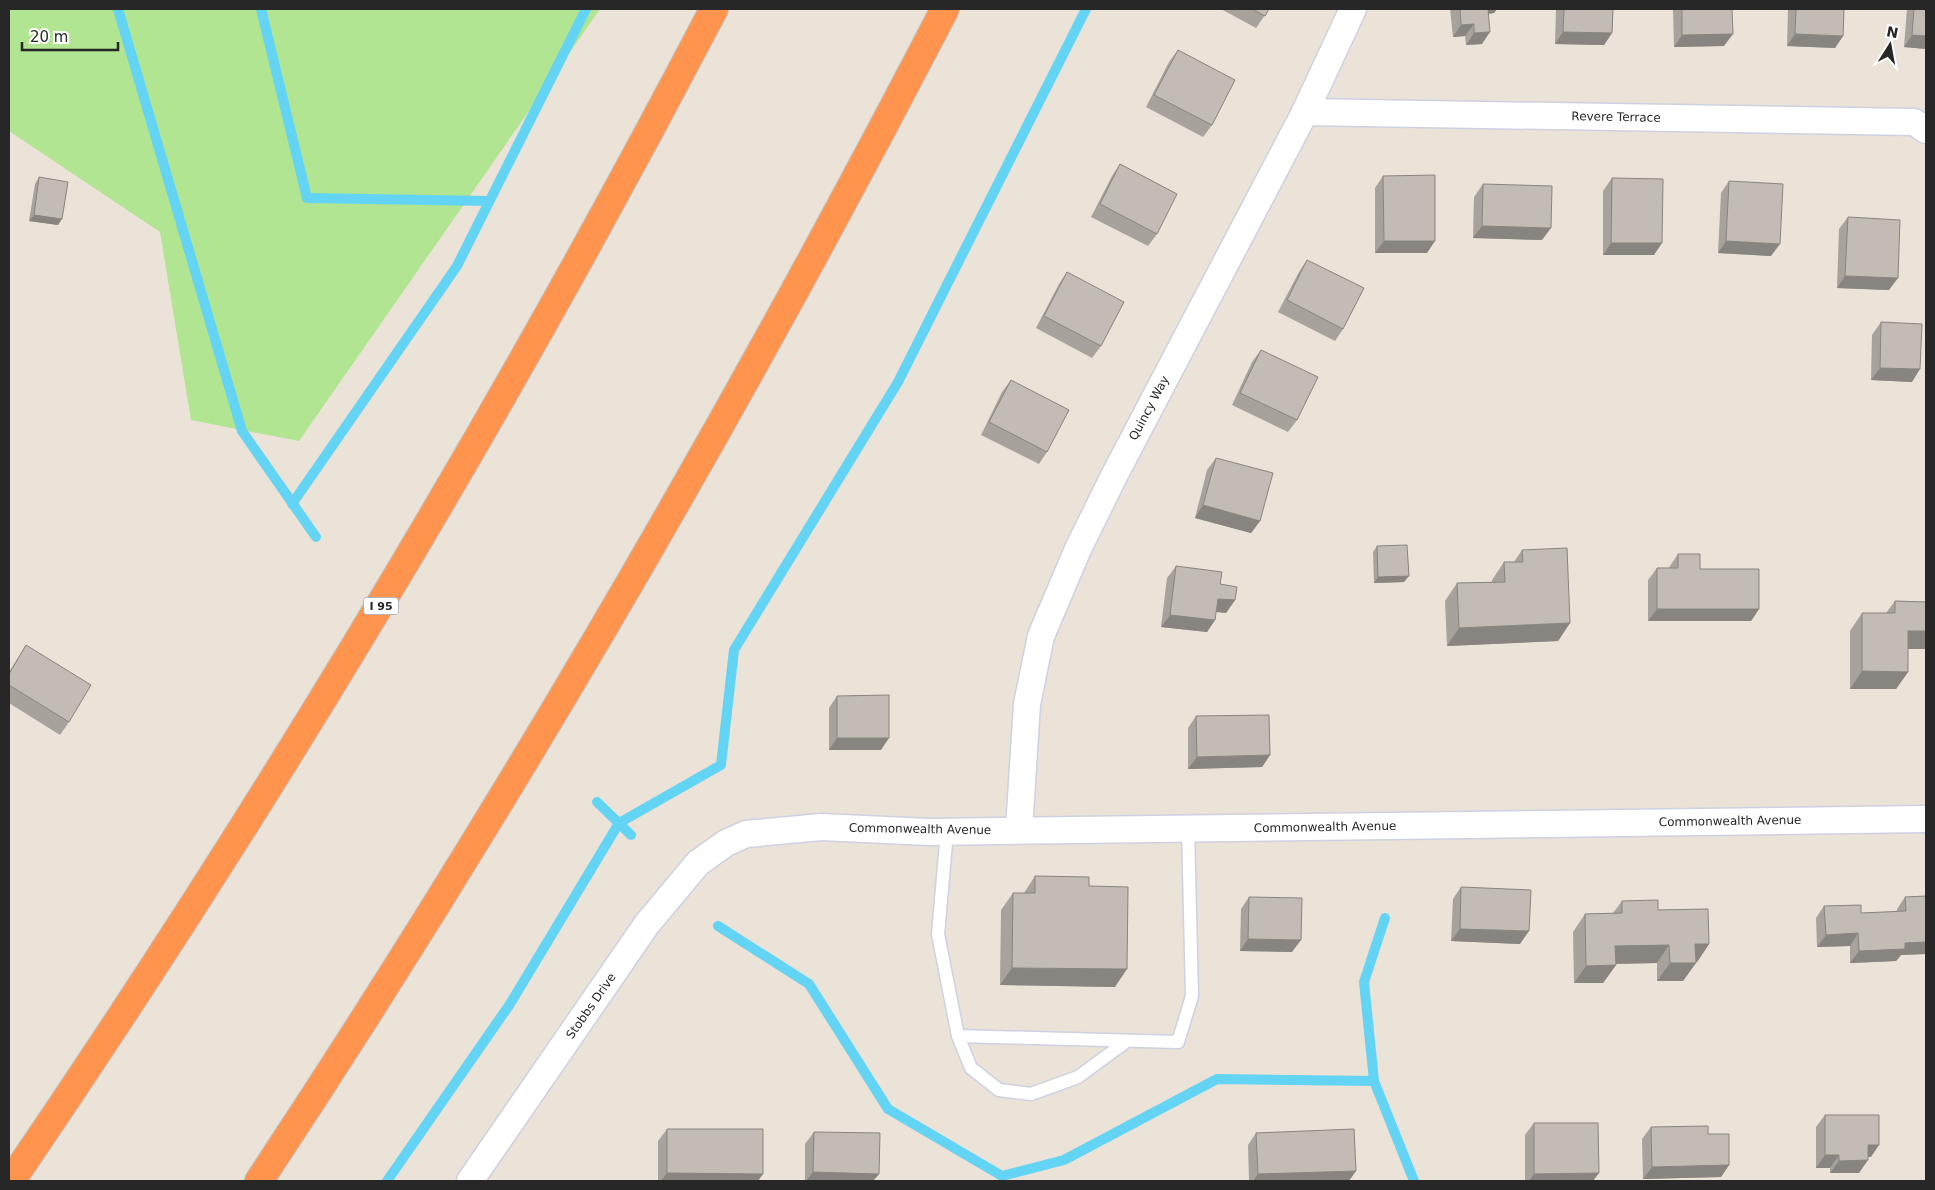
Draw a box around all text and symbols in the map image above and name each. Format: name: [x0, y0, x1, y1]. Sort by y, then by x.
scale bar: [22, 20, 119, 52]
north arrow: [1865, 20, 1915, 70]
text: N: [1885, 23, 1900, 41]
text: 20 m: [30, 28, 68, 46]
street label: Revere Terrace: [1571, 109, 1661, 125]
street label: Quincy Way: [1126, 373, 1172, 443]
road number: I 95: [364, 598, 398, 614]
street label: Commonwealth Avenue: [1659, 813, 1801, 829]
street label: Commonwealth Avenue: [1254, 819, 1396, 835]
street label: Commonwealth Avenue: [849, 821, 991, 837]
street label: Stobbs Drive: [563, 970, 619, 1042]

